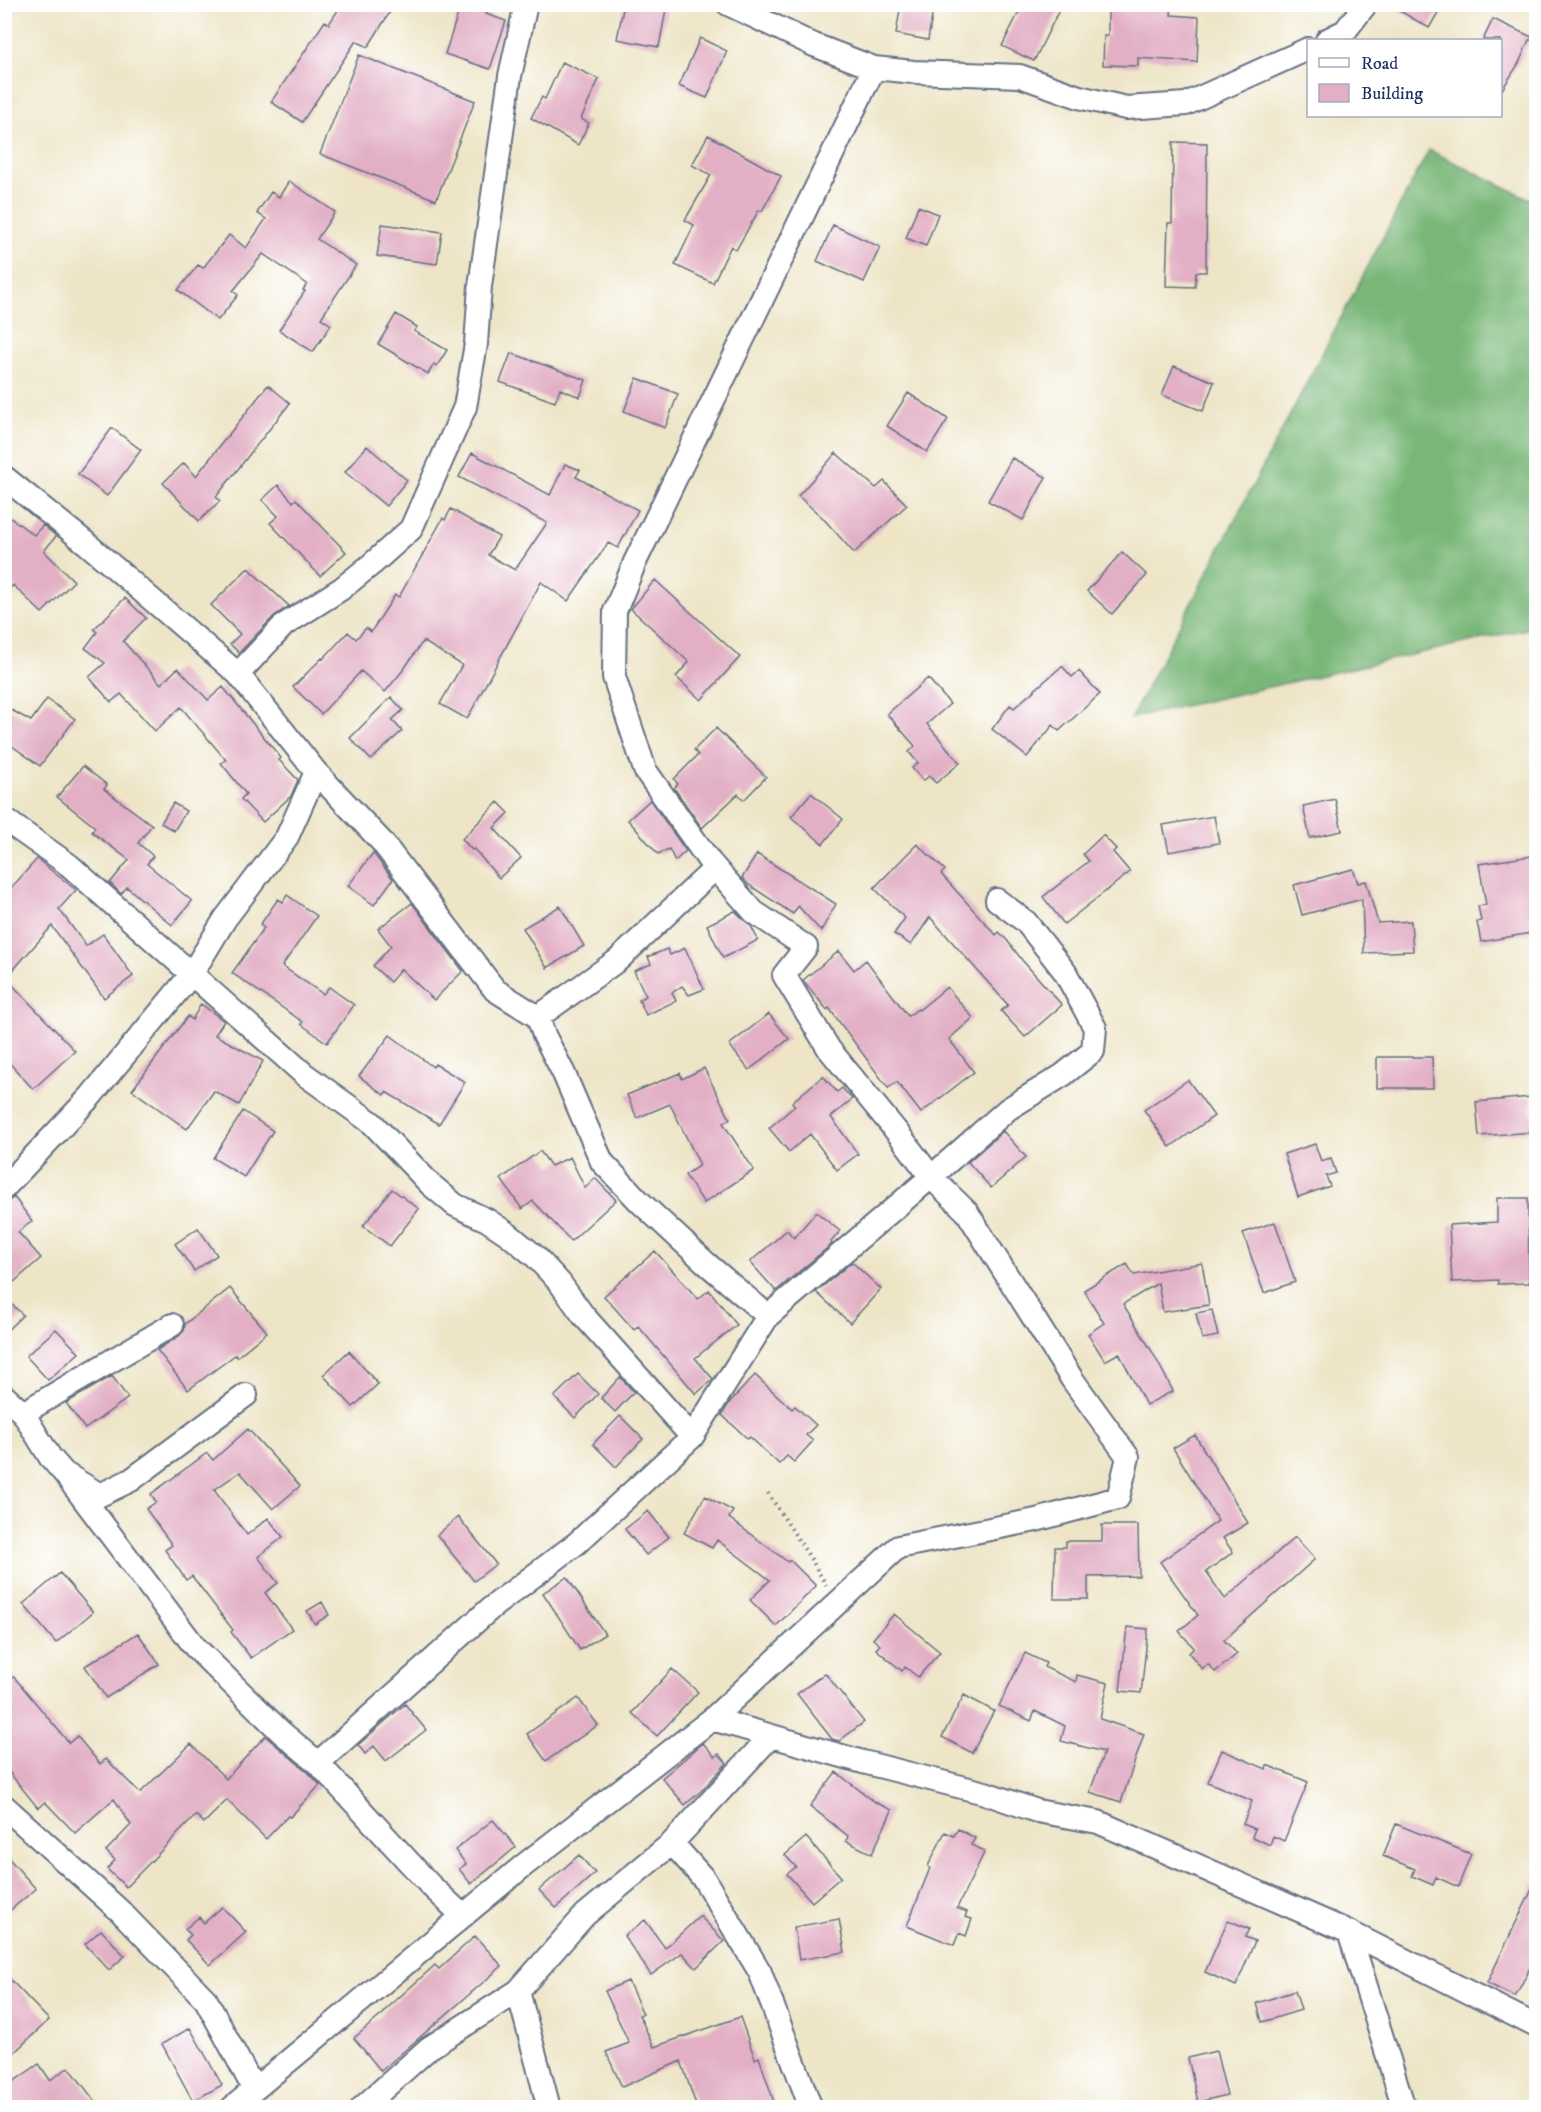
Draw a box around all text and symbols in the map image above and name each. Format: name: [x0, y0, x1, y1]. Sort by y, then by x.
legend: [1307, 39, 1502, 117]
text: Road: [1361, 53, 1398, 75]
text: Building: [1361, 83, 1423, 105]

